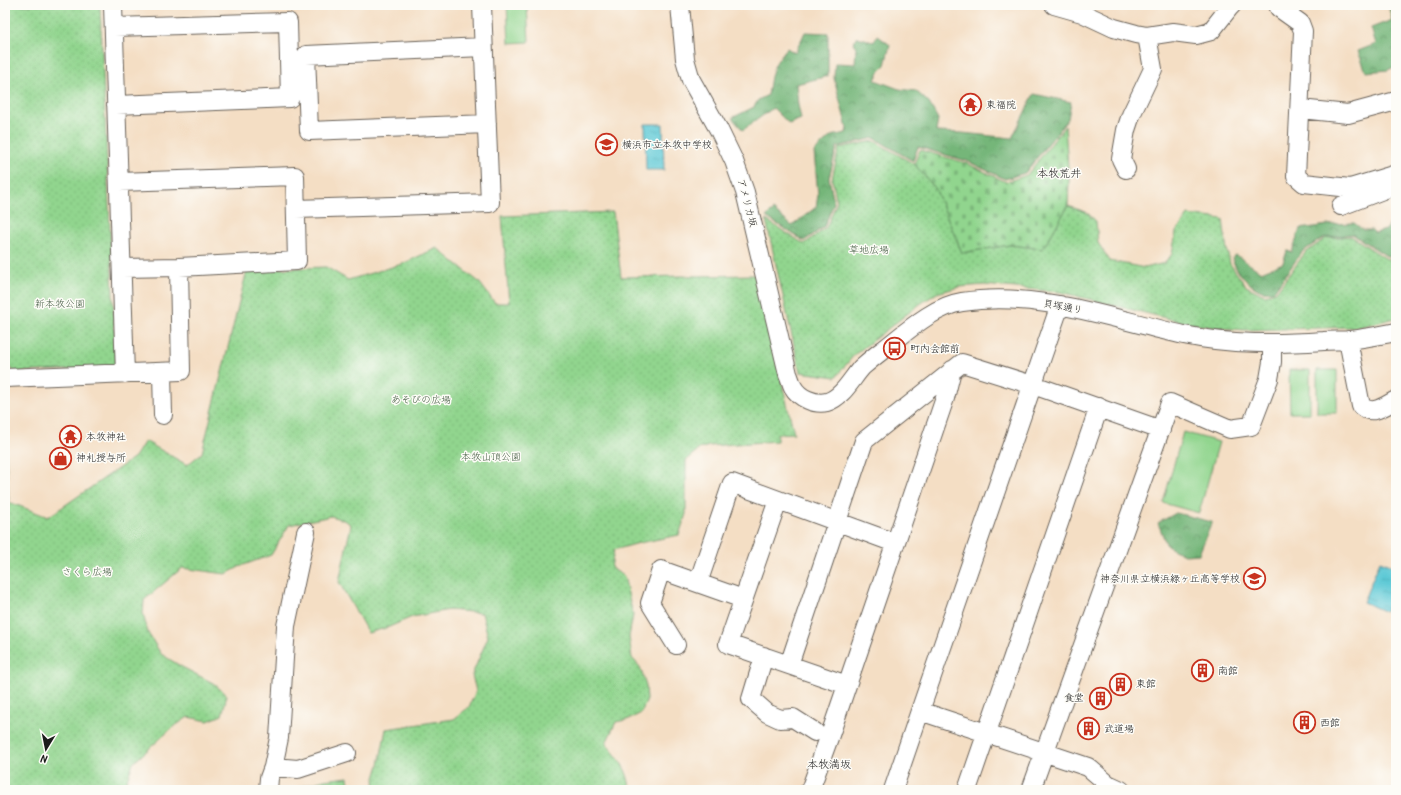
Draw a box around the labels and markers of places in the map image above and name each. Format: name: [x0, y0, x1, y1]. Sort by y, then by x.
temple icon: 東福院: [958, 92, 984, 118]
place label: 東福院: [986, 97, 1016, 113]
school or university icon: 横浜市立本牧中学校: [594, 132, 620, 158]
place label: 横浜市立本牧中学校: [622, 137, 712, 153]
bus stop icon: 町内会館前: [881, 336, 907, 362]
place label: 町内会館前: [910, 341, 960, 357]
temple icon: 本牧神社: [57, 424, 83, 450]
place label: 本牧神社: [86, 429, 126, 445]
shop icon: 神札授与所: [47, 445, 73, 471]
place label: 神札授与所: [76, 450, 126, 466]
school or university icon: 神奈川県立横浜緑ヶ丘高等学校: [1242, 566, 1268, 592]
place label: 神奈川県立横浜緑ヶ丘高等学校: [1100, 571, 1240, 587]
building icon: 南館: [1189, 658, 1215, 684]
place label: 南館: [1218, 663, 1238, 679]
building icon: 東館: [1107, 671, 1133, 697]
place label: 東館: [1136, 676, 1156, 692]
building icon: 食堂: [1087, 685, 1113, 711]
place label: 食堂: [1064, 690, 1084, 706]
building icon: 西館: [1291, 710, 1317, 736]
place label: 西館: [1320, 715, 1340, 731]
building icon: 武道場: [1075, 716, 1101, 742]
place label: 武道場: [1104, 721, 1134, 737]

